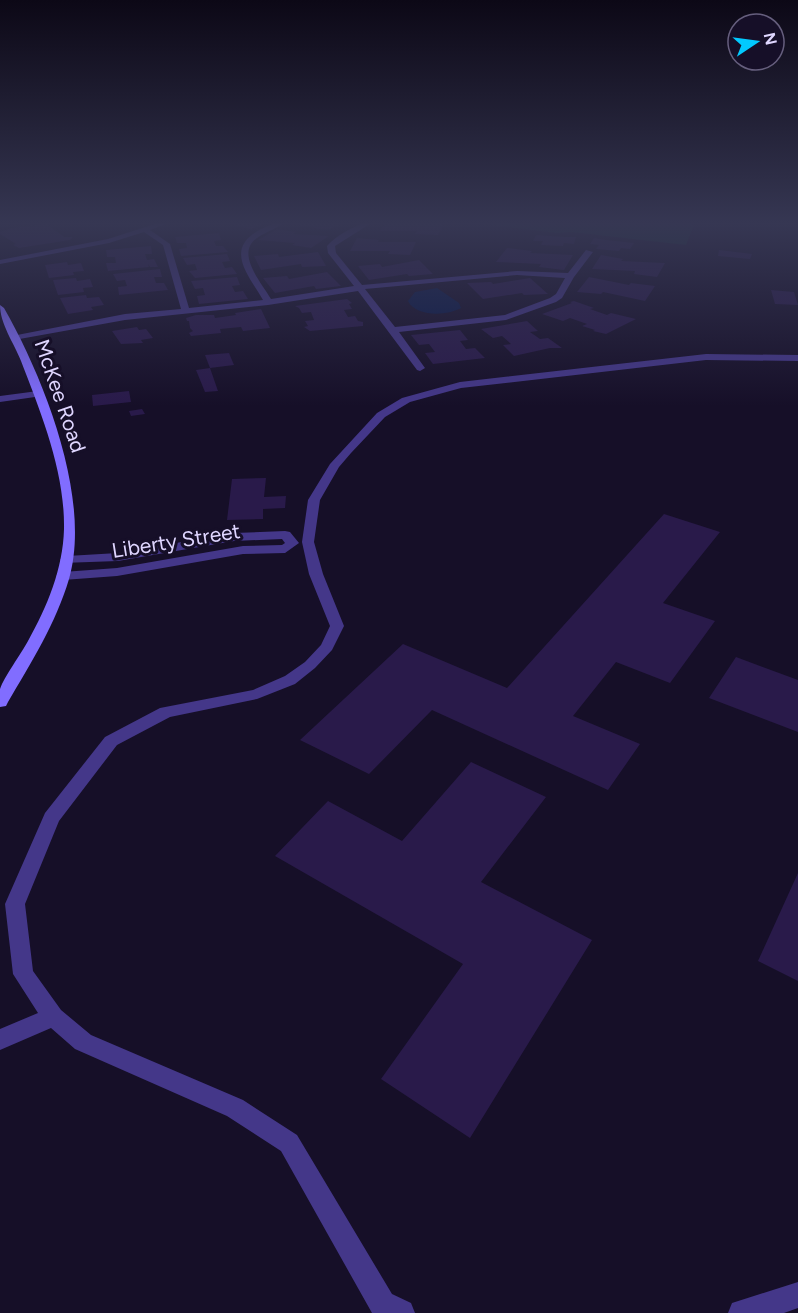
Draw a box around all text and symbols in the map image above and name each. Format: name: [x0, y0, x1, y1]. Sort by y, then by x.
north arrow: [726, 12, 786, 72]
text: N: [759, 31, 781, 47]
street label: McKee Road: [29, 336, 92, 456]
street label: Liberty Street: [110, 518, 242, 563]

